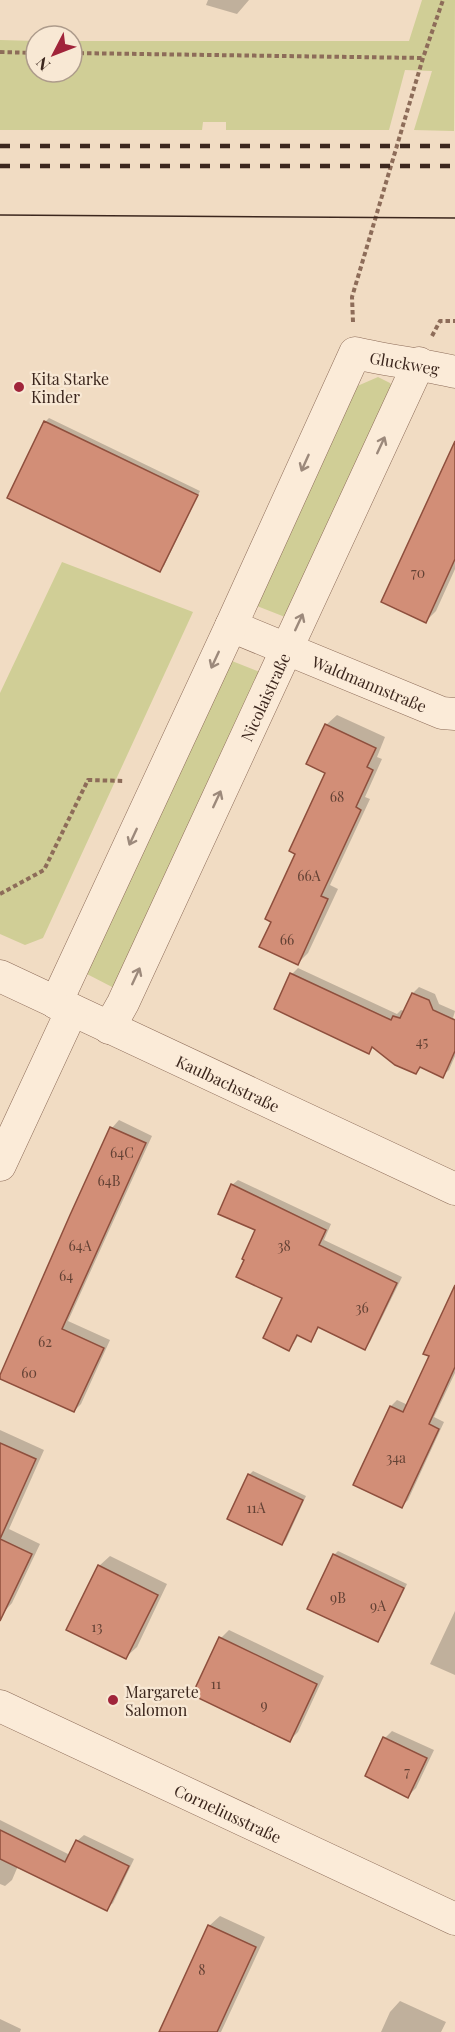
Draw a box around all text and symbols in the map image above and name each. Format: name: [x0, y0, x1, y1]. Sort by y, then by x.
north arrow: [24, 24, 84, 84]
text: N: [31, 53, 54, 76]
street label: Gluckweg: [368, 346, 442, 379]
place label: Kita Starke Kinder: [31, 368, 109, 407]
marker: Kita Starke Kinder: [12, 380, 26, 394]
one-way arrow: [375, 436, 387, 454]
one-way arrow: [299, 454, 310, 472]
house number: 70: [411, 563, 425, 582]
one-way arrow: [293, 613, 305, 631]
street label: Nicolaistraße: [235, 649, 294, 744]
one-way arrow: [209, 650, 221, 668]
street label: Waldmannstraße: [308, 650, 430, 716]
house number: 68: [330, 787, 344, 806]
one-way arrow: [212, 790, 224, 808]
one-way arrow: [127, 827, 139, 845]
house number: 66A: [297, 866, 321, 885]
house number: 66: [280, 930, 294, 949]
one-way arrow: [131, 967, 142, 985]
house number: 45: [416, 1032, 429, 1051]
street label: Kaulbachstraße: [173, 1050, 283, 1116]
house number: 64C: [110, 1143, 134, 1162]
house number: 64B: [98, 1171, 121, 1190]
house number: 64A: [69, 1236, 92, 1255]
house number: 38: [277, 1236, 291, 1255]
house number: 64: [59, 1266, 73, 1285]
house number: 36: [355, 1298, 369, 1317]
house number: 62: [38, 1332, 52, 1351]
house number: 60: [21, 1363, 37, 1382]
house number: 34a: [386, 1448, 406, 1467]
house number: 11A: [246, 1498, 266, 1517]
house number: 9B: [330, 1588, 346, 1607]
house number: 9A: [370, 1596, 386, 1615]
house number: 13: [91, 1617, 103, 1636]
house number: 11: [211, 1674, 221, 1693]
place label: Margarete Salomon: [125, 1681, 199, 1720]
marker: Margarete Salomon: [106, 1693, 120, 1707]
house number: 9: [260, 1695, 268, 1714]
house number: 7: [404, 1762, 410, 1781]
street label: Corneliusstraße: [171, 1779, 285, 1847]
house number: 8: [198, 1960, 206, 1979]

